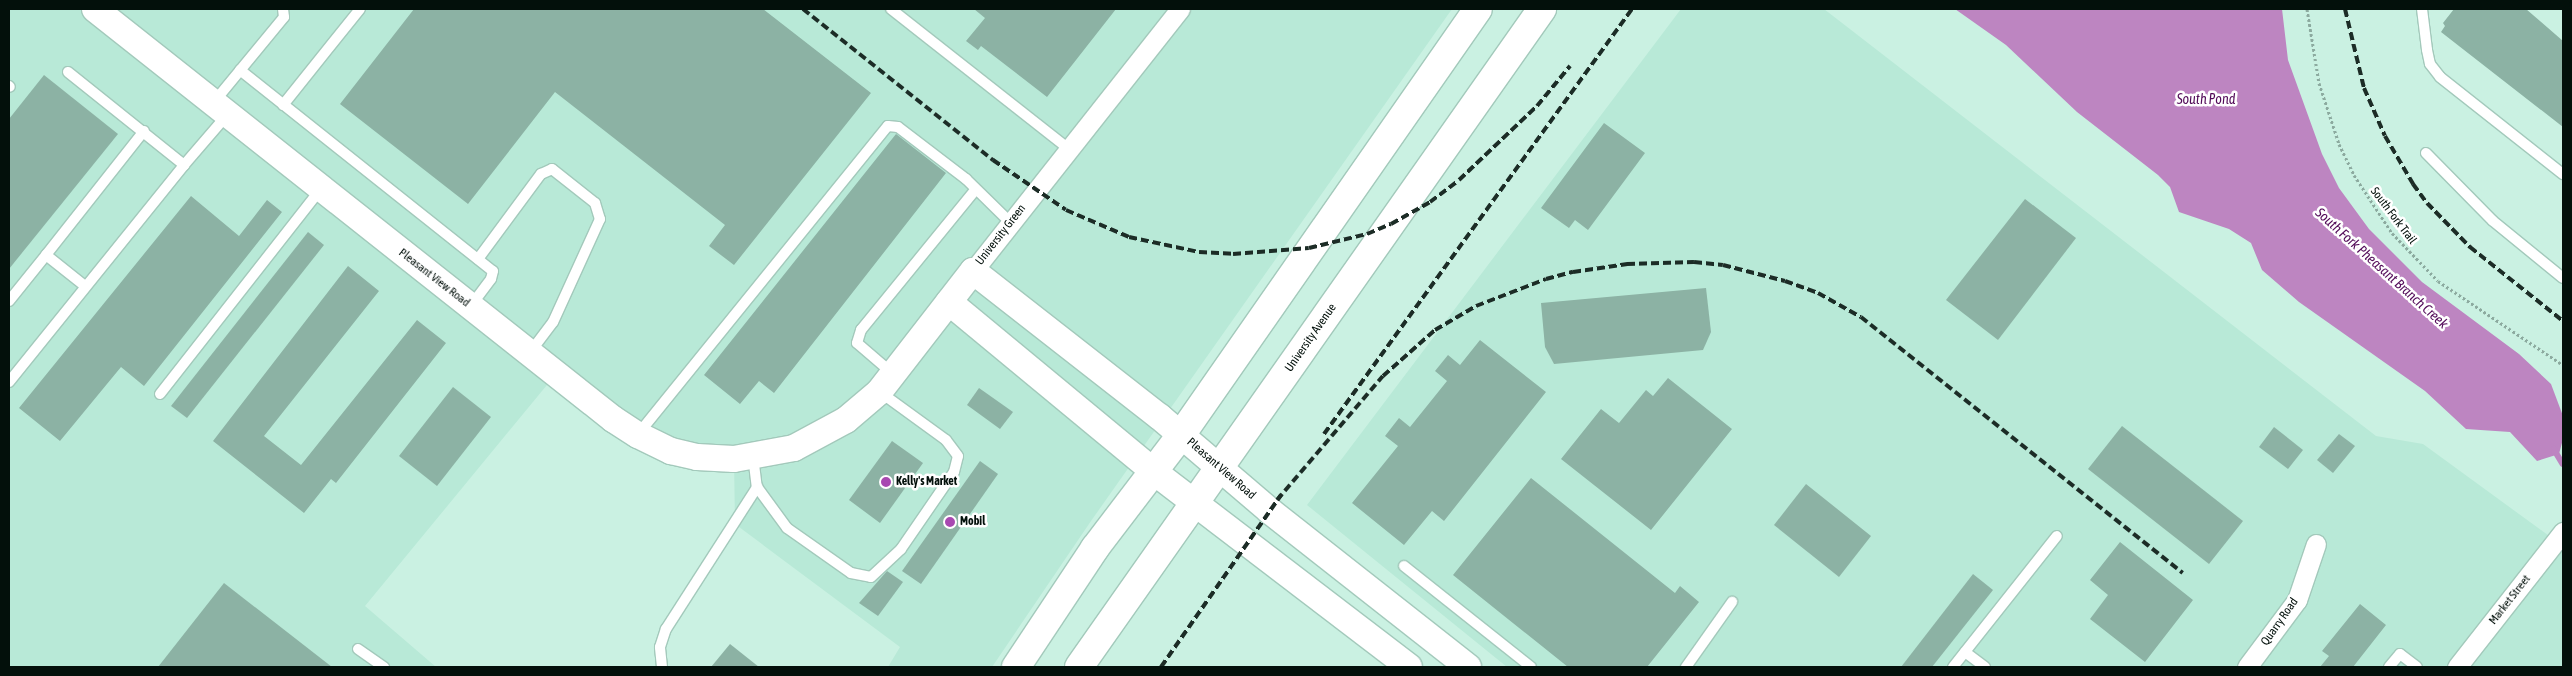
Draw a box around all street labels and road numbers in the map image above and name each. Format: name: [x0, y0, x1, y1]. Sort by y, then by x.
street label: South Fork Trail: [2367, 185, 2419, 247]
street label: University Green: [973, 202, 1029, 268]
street label: Pleasant View Road: [396, 246, 472, 310]
street label: University Avenue: [1282, 301, 1340, 375]
street label: Pleasant View Road: [1184, 435, 1258, 503]
street label: Market Street: [2486, 572, 2534, 628]
street label: Quarry Road: [2258, 595, 2302, 649]

